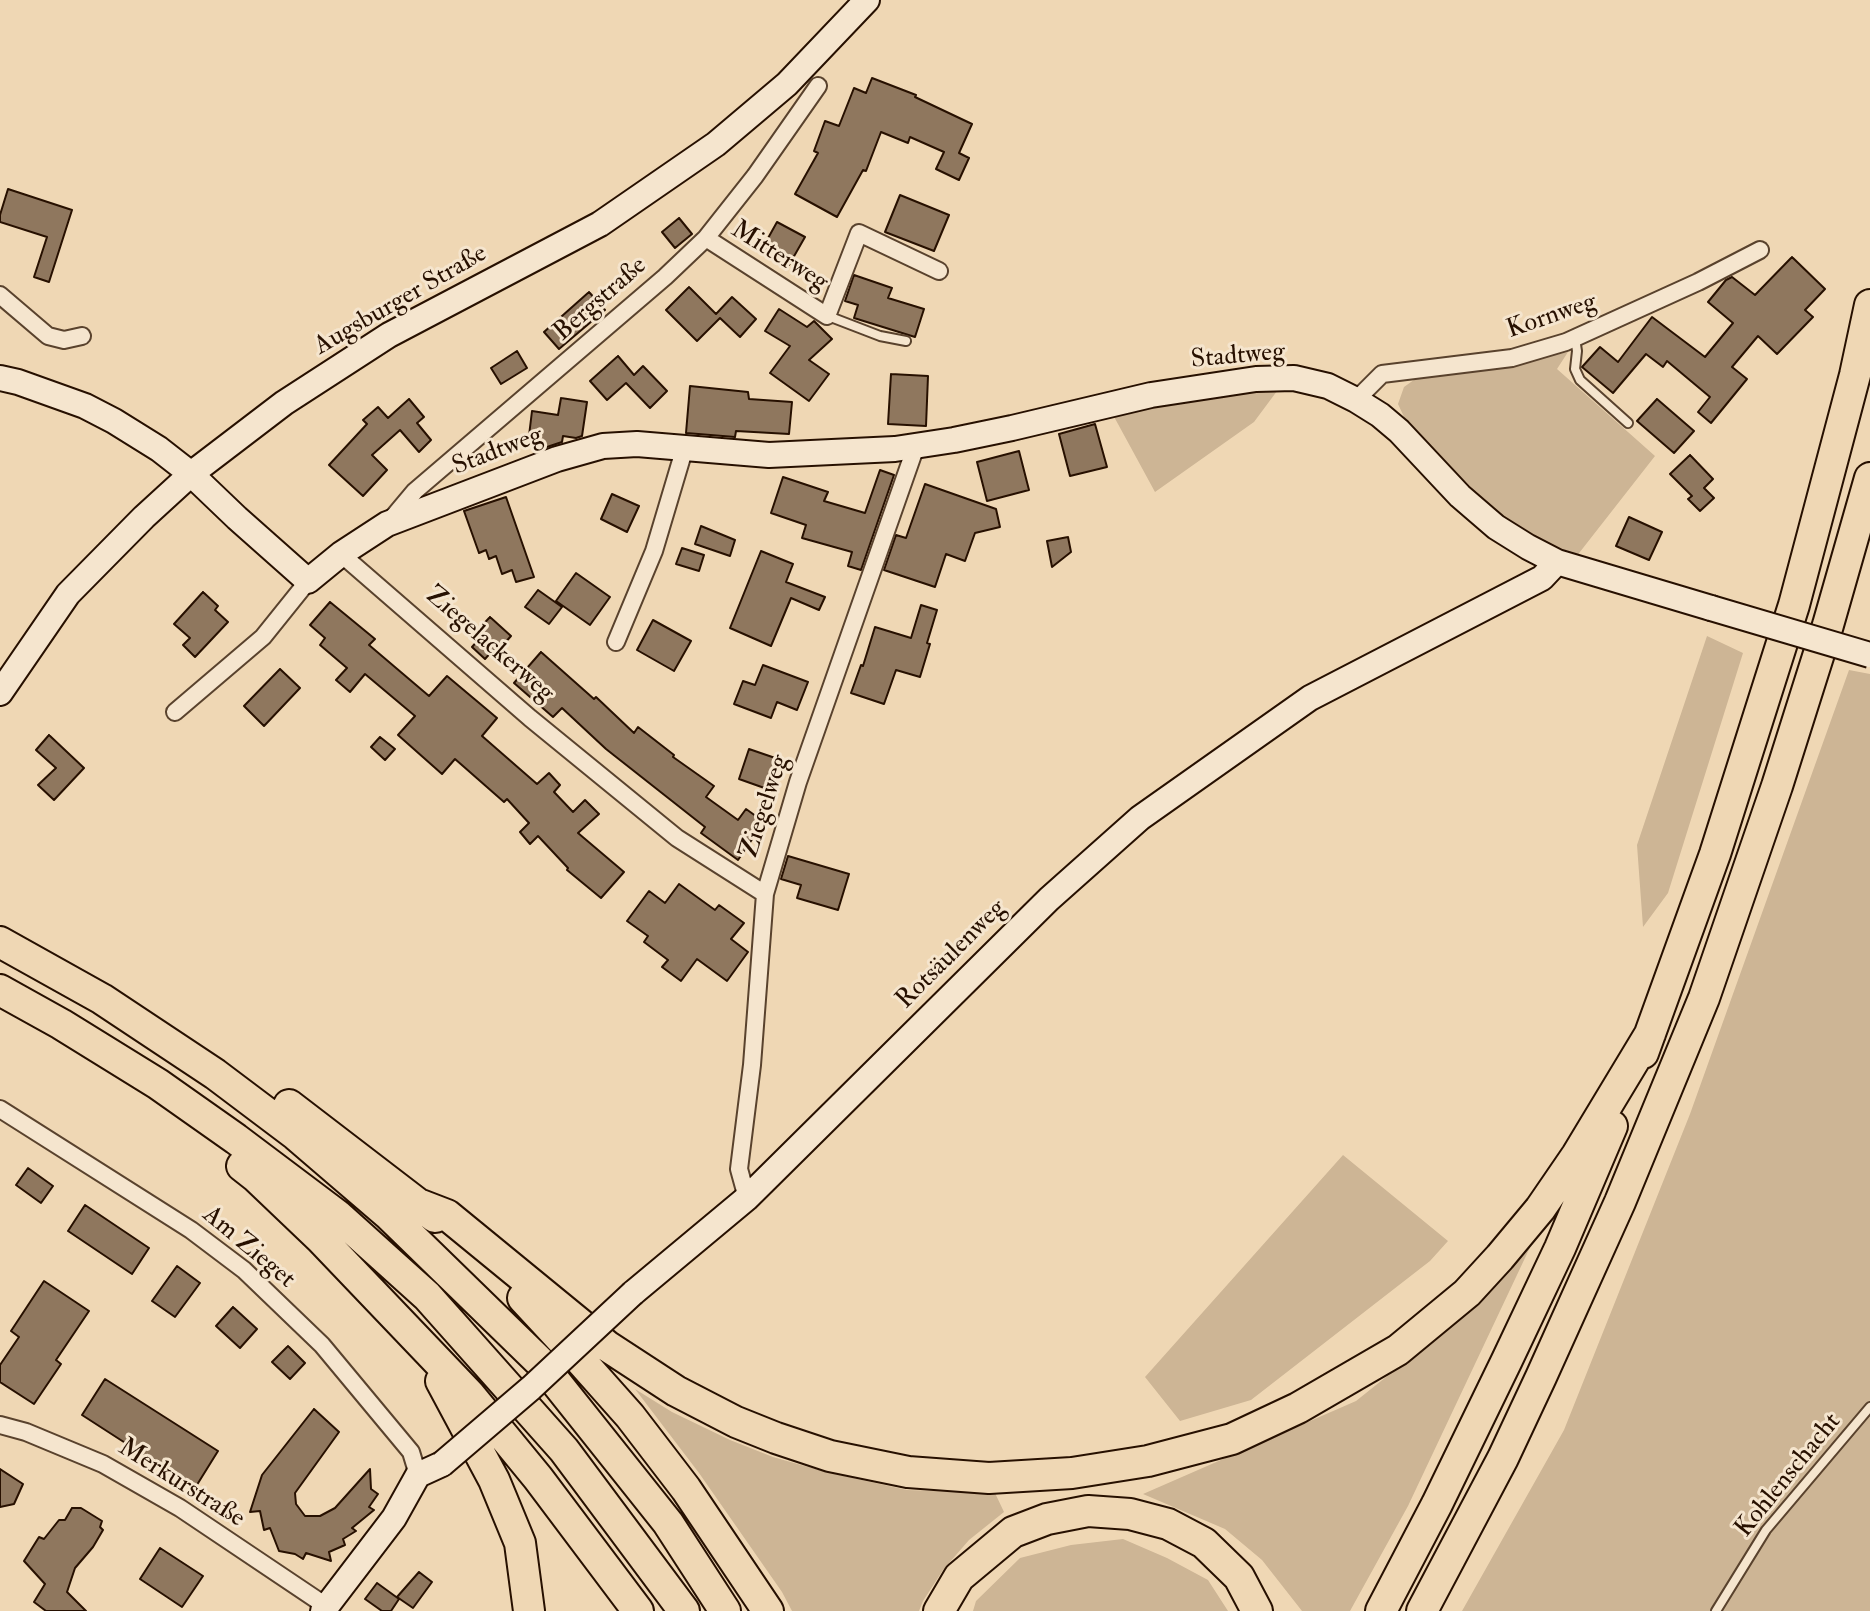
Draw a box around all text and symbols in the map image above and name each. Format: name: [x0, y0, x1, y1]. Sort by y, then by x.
street label: Mitterweg: [725, 215, 833, 299]
street label: Augsburger Straße: [309, 239, 493, 363]
street label: Bergstraße: [548, 251, 654, 349]
street label: Kornweg: [1503, 287, 1601, 347]
street label: Stadtweg: [1190, 337, 1286, 377]
street label: Stadtweg: [448, 421, 548, 483]
street label: Ziegelackerweg: [418, 580, 560, 710]
street label: Ziegelweg: [735, 751, 797, 863]
street label: Rotsäulenweg: [891, 894, 1013, 1016]
street label: Am Zieget: [195, 1200, 301, 1296]
street label: Kohlenschacht: [1729, 1408, 1849, 1544]
street label: Merkurstraße: [112, 1433, 250, 1535]

